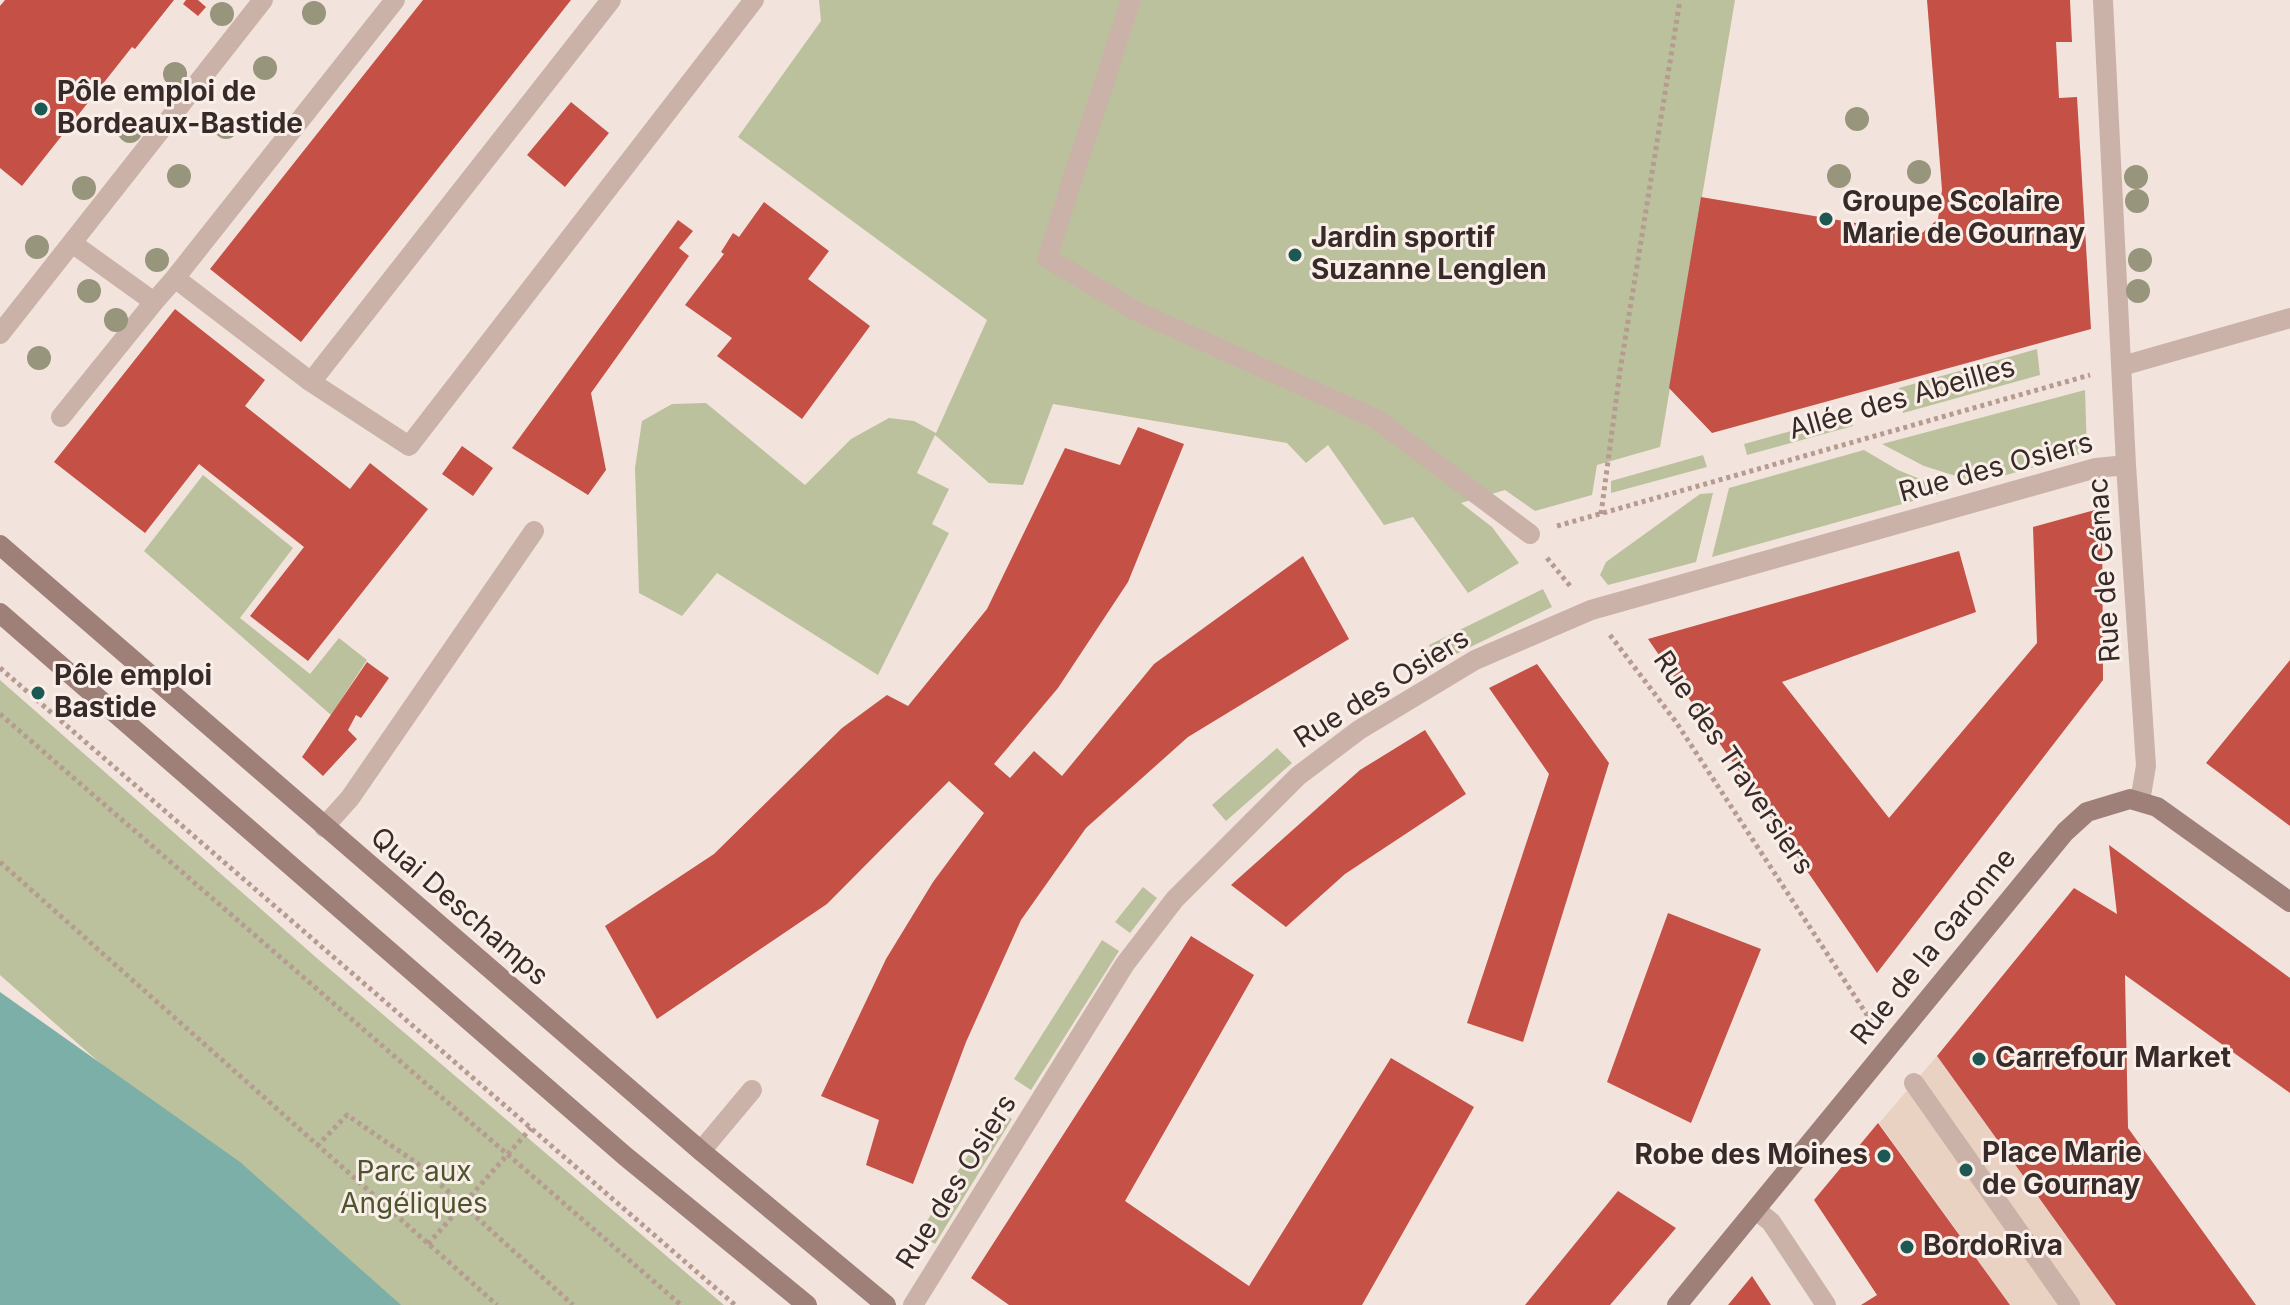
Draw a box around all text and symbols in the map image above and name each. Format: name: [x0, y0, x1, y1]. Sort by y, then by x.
place label: Pôle emploi de Bordeaux-Bastide: [57, 76, 303, 142]
marker: Pôle emploi de Bordeaux-Bastide: [32, 100, 50, 118]
place label: Groupe Scolaire Marie de Gournay: [1842, 186, 2085, 252]
marker: Groupe Scolaire Marie de Gournay: [1817, 210, 1835, 228]
place label: Jardin sportif Suzanne Lenglen: [1311, 222, 1547, 288]
marker: Jardin sportif Suzanne Lenglen: [1286, 246, 1304, 264]
street label: Allée des Abeilles: [1785, 351, 2019, 447]
street label: Rue des Osiers: [1895, 426, 2097, 510]
street label: Rue de Cénac: [2082, 476, 2128, 664]
street label: Rue des Osiers: [1288, 622, 1476, 756]
street label: Rue des Traversiers: [1646, 645, 1820, 881]
place label: Pôle emploi Bastide: [54, 660, 212, 726]
marker: Pôle emploi Bastide: [29, 684, 47, 702]
street label: Quai Deschamps: [363, 821, 555, 993]
street label: Rue de la Garonne: [1844, 842, 2024, 1052]
place label: Carrefour Market: [1995, 1042, 2231, 1076]
marker: Carrefour Market: [1970, 1050, 1988, 1068]
street label: Rue des Osiers: [890, 1088, 1024, 1276]
place label: Place Marie de Gournay: [1982, 1137, 2142, 1203]
place label: Robe des Moines: [1635, 1139, 1868, 1173]
marker: Robe des Moines: [1875, 1147, 1893, 1165]
park label: Parc aux Angéliques: [340, 1156, 488, 1222]
marker: Place Marie de Gournay: [1957, 1161, 1975, 1179]
place label: BordoRiva: [1923, 1230, 2063, 1264]
marker: BordoRiva: [1898, 1238, 1916, 1256]

